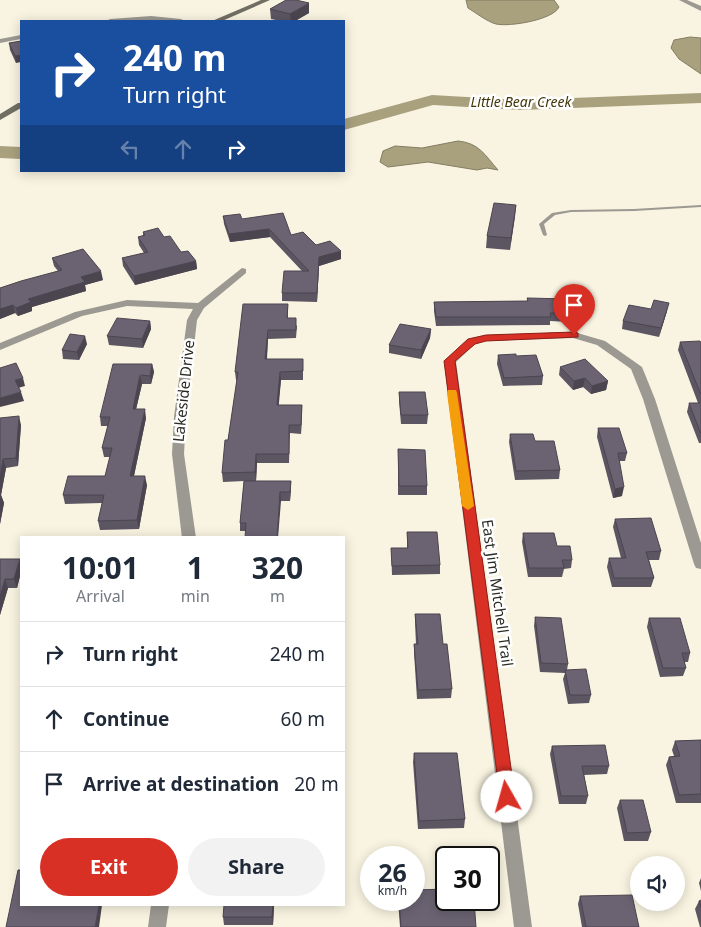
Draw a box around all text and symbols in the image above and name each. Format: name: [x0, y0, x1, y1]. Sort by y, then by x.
text: 240 m: [123, 34, 226, 81]
icon: right: [40, 40, 105, 105]
text: Turn right: [123, 79, 226, 109]
water label: Little Bear Creek: [471, 92, 572, 111]
icon: left: [116, 135, 144, 163]
icon: ahead: [169, 135, 197, 163]
icon: right: [222, 135, 250, 163]
pin: [553, 284, 595, 335]
icon: arrive: [560, 291, 588, 319]
street label: Lakeside Drive: [168, 339, 198, 443]
street label: East Jim Mitchell Trail: [478, 518, 518, 668]
text: 10:01: [62, 547, 139, 588]
text: 1: [187, 547, 204, 588]
text: 320: [252, 547, 303, 588]
text: Arrival: [76, 585, 125, 607]
text: min: [181, 585, 210, 607]
text: m: [270, 585, 285, 607]
icon: right: [40, 640, 68, 668]
text: Turn right: [83, 641, 178, 667]
text: 240 m: [270, 641, 325, 667]
icon: ahead: [40, 705, 68, 733]
text: Continue: [83, 706, 169, 732]
text: 60 m: [281, 706, 325, 732]
icon: arrive: [40, 770, 68, 798]
position arrow: [480, 770, 532, 822]
text: Arrive at destination: [83, 771, 279, 797]
text: 20 m: [294, 771, 339, 797]
button: Exit: [40, 838, 178, 896]
button: Share: [188, 838, 325, 896]
speed limit sign: 30: [435, 846, 500, 911]
text: 26: [378, 855, 407, 889]
map controls: [630, 856, 685, 911]
button: sound: [630, 856, 685, 911]
text: km/h: [378, 882, 407, 899]

